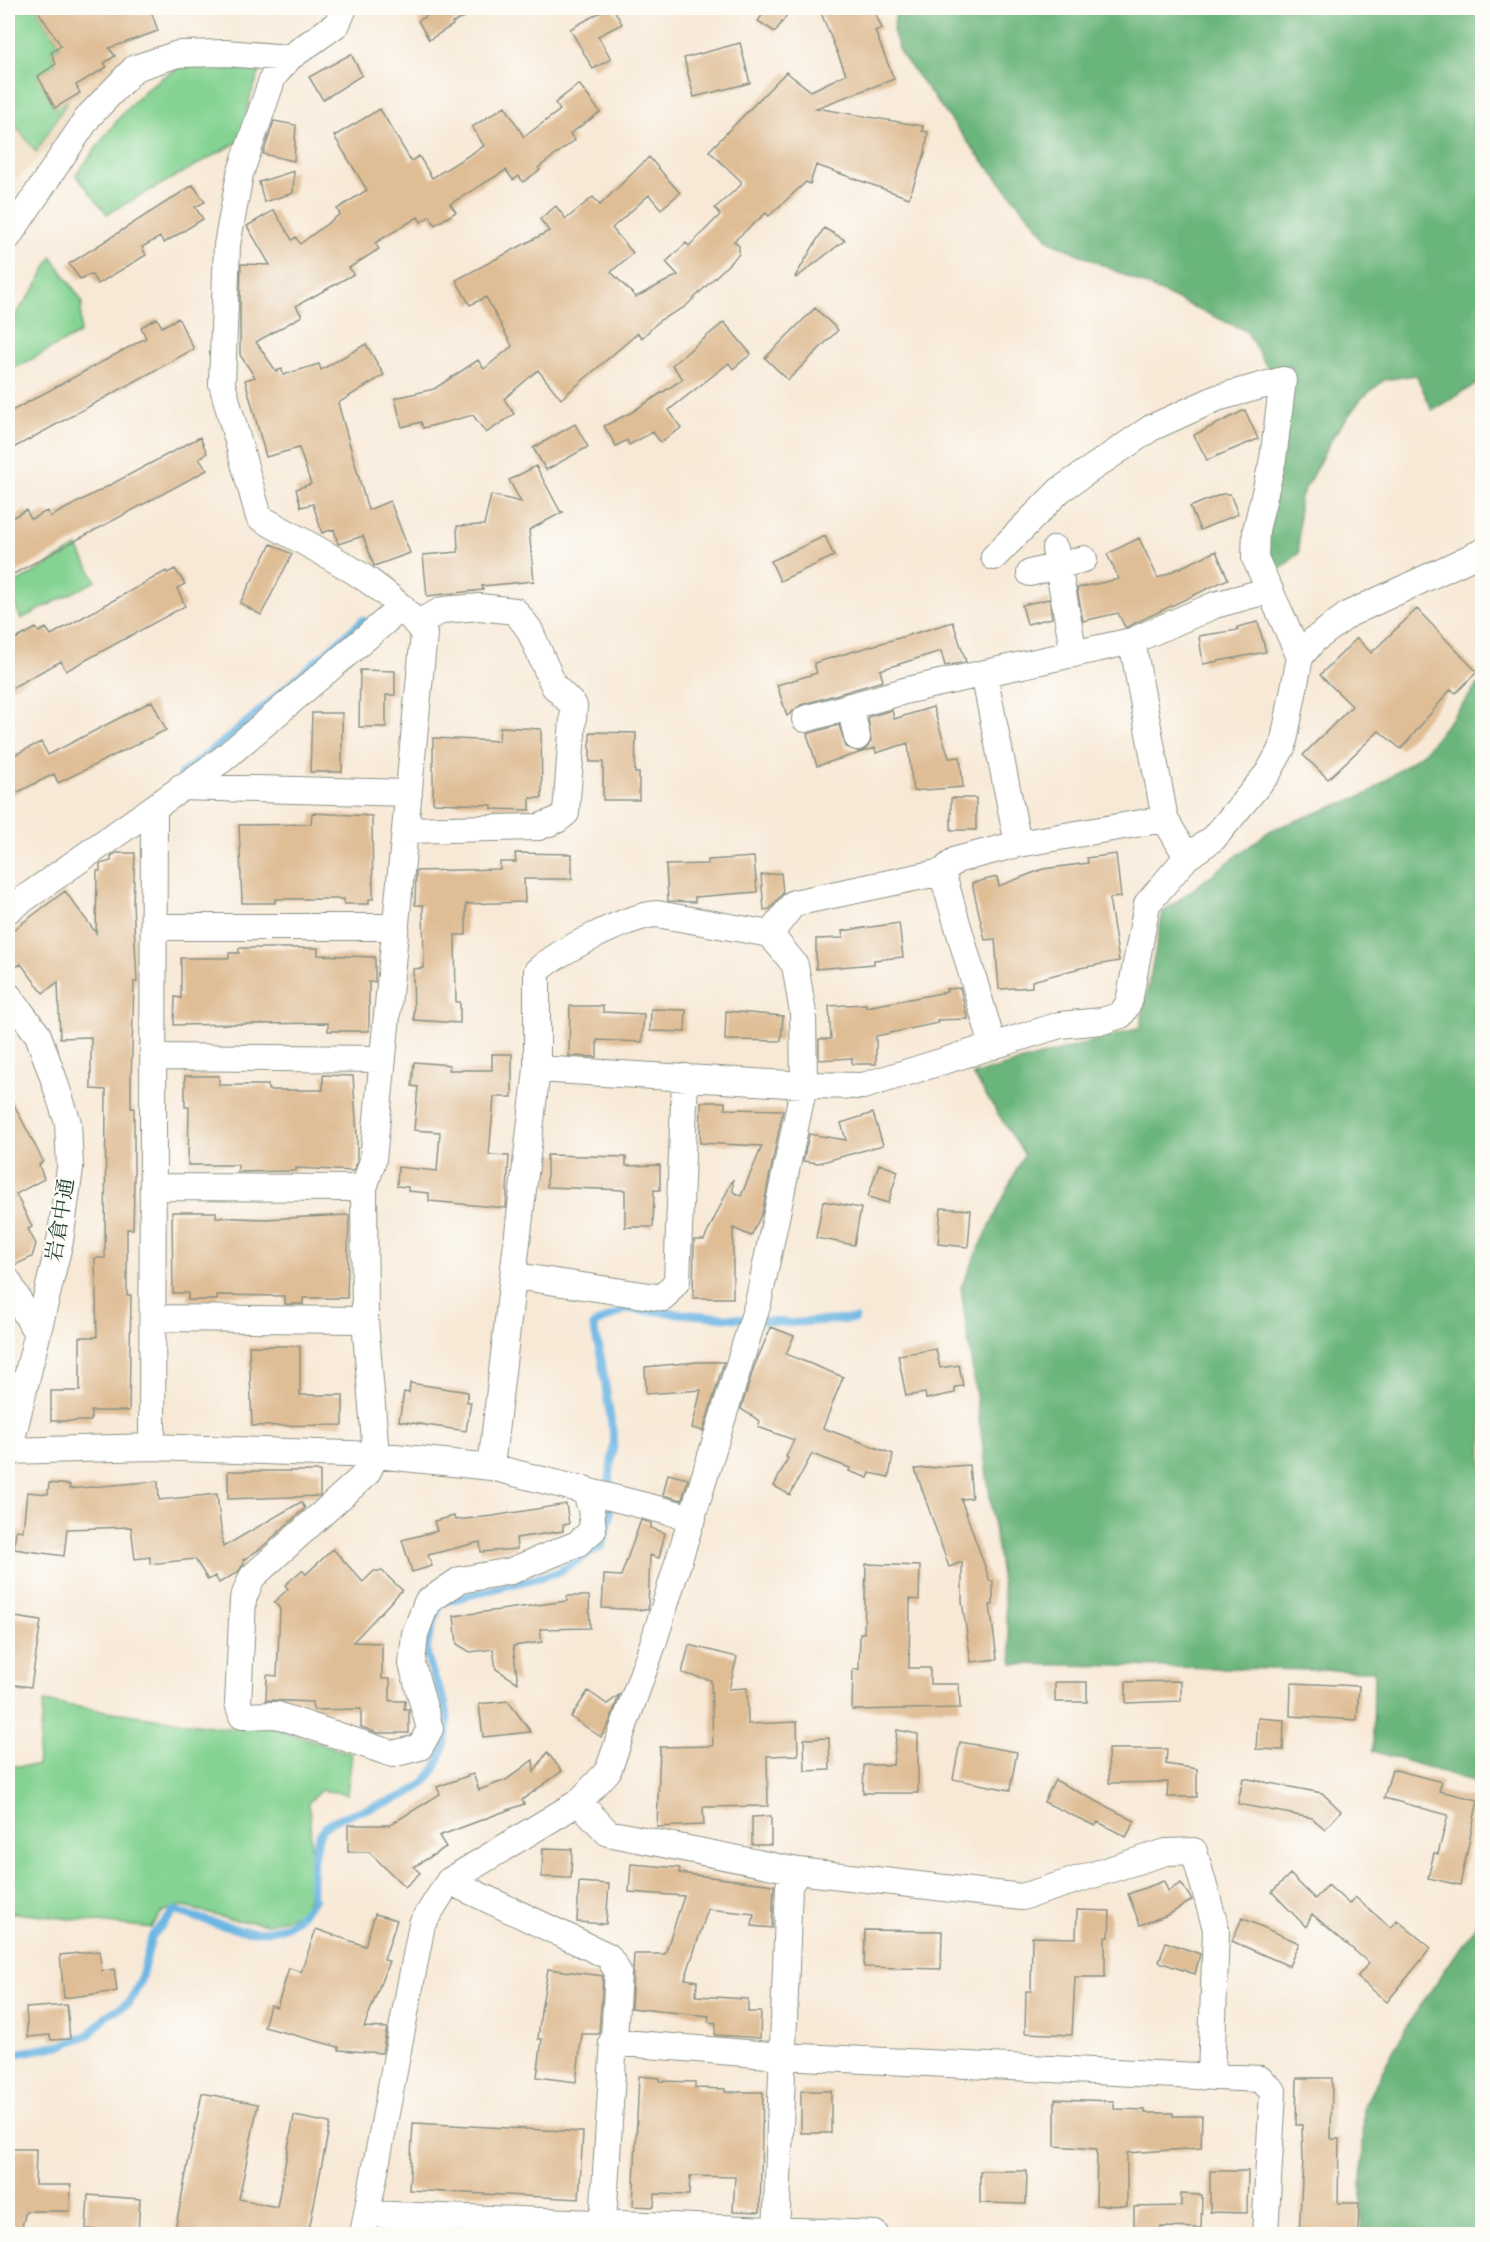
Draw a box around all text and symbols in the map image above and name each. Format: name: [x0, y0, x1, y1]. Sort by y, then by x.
street label: 岩倉中通: [42, 1176, 80, 1264]

